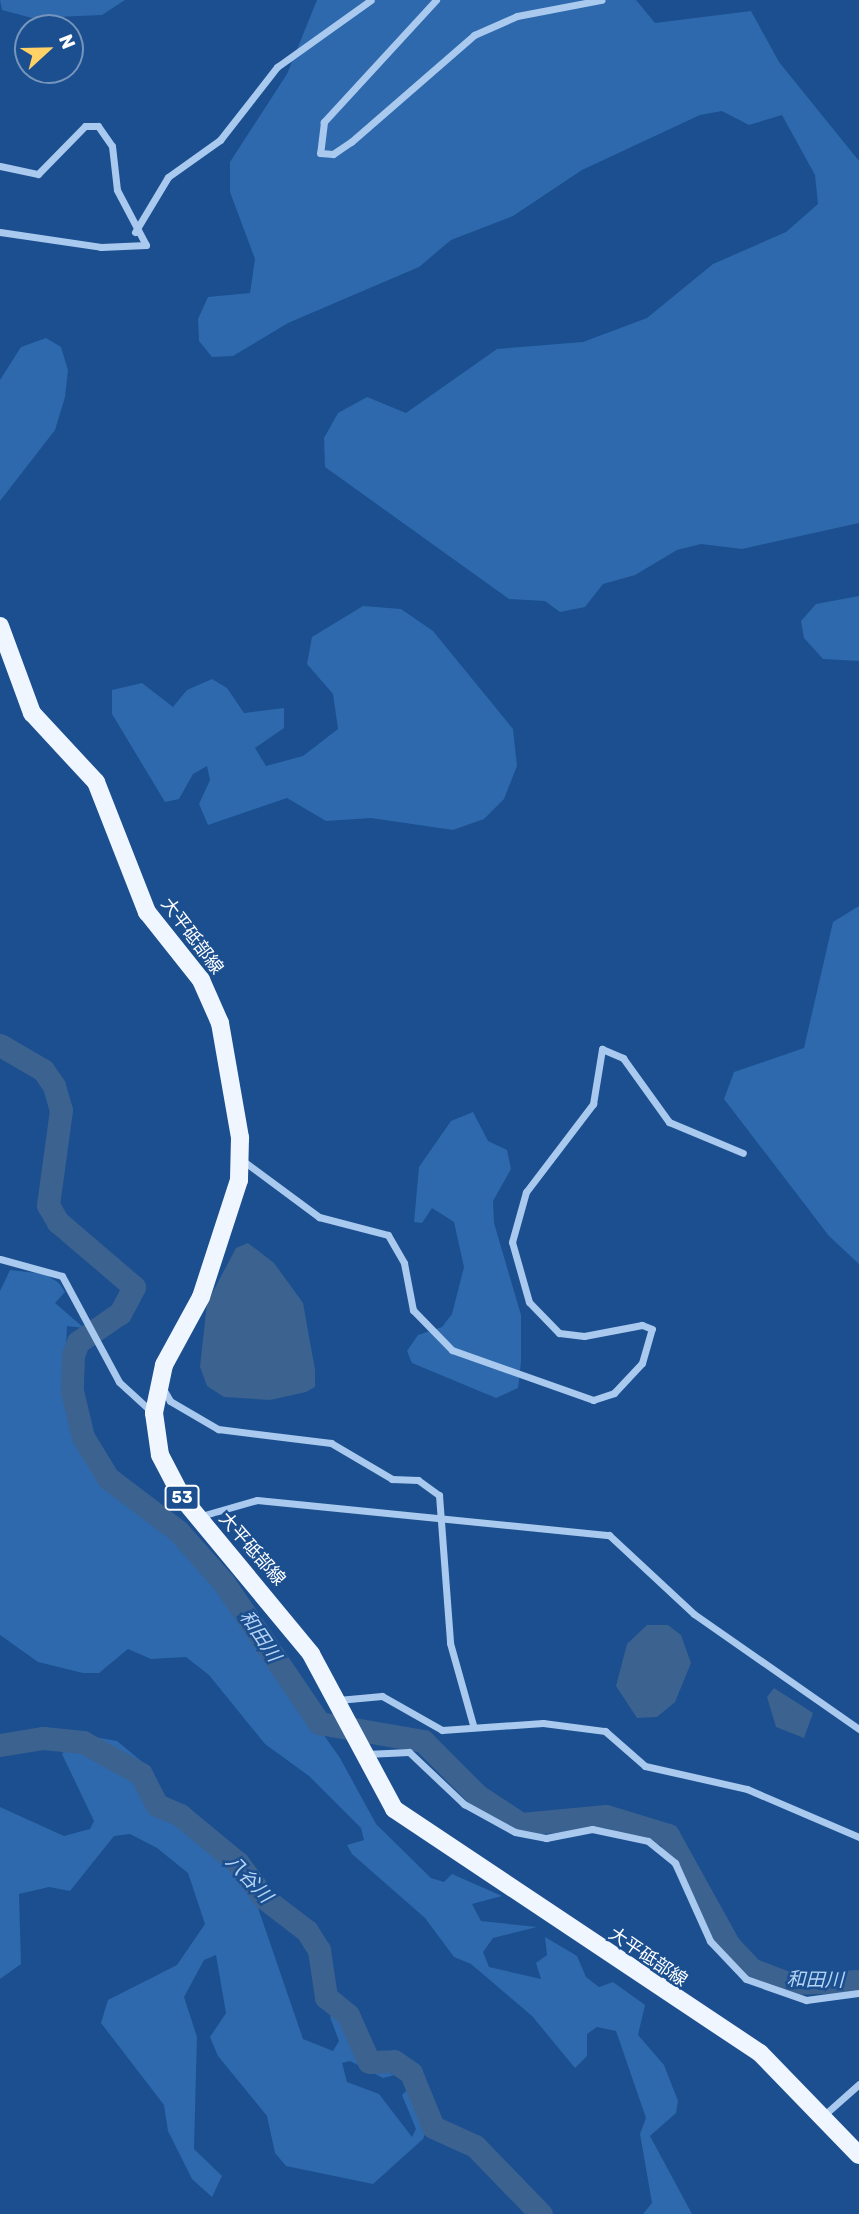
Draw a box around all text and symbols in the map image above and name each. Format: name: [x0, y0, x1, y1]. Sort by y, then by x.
north arrow: [14, 14, 84, 84]
text: N: [54, 31, 80, 52]
street label: 大平砥部線: [156, 894, 228, 978]
road number: 53: [164, 1486, 200, 1510]
street label: 大平砥部線: [214, 1508, 290, 1590]
water label: 和田川: [235, 1606, 285, 1666]
water label: 八谷川: [221, 1850, 277, 1908]
street label: 大平砥部線: [605, 1923, 691, 1991]
water label: 和田川: [786, 1968, 844, 1992]

